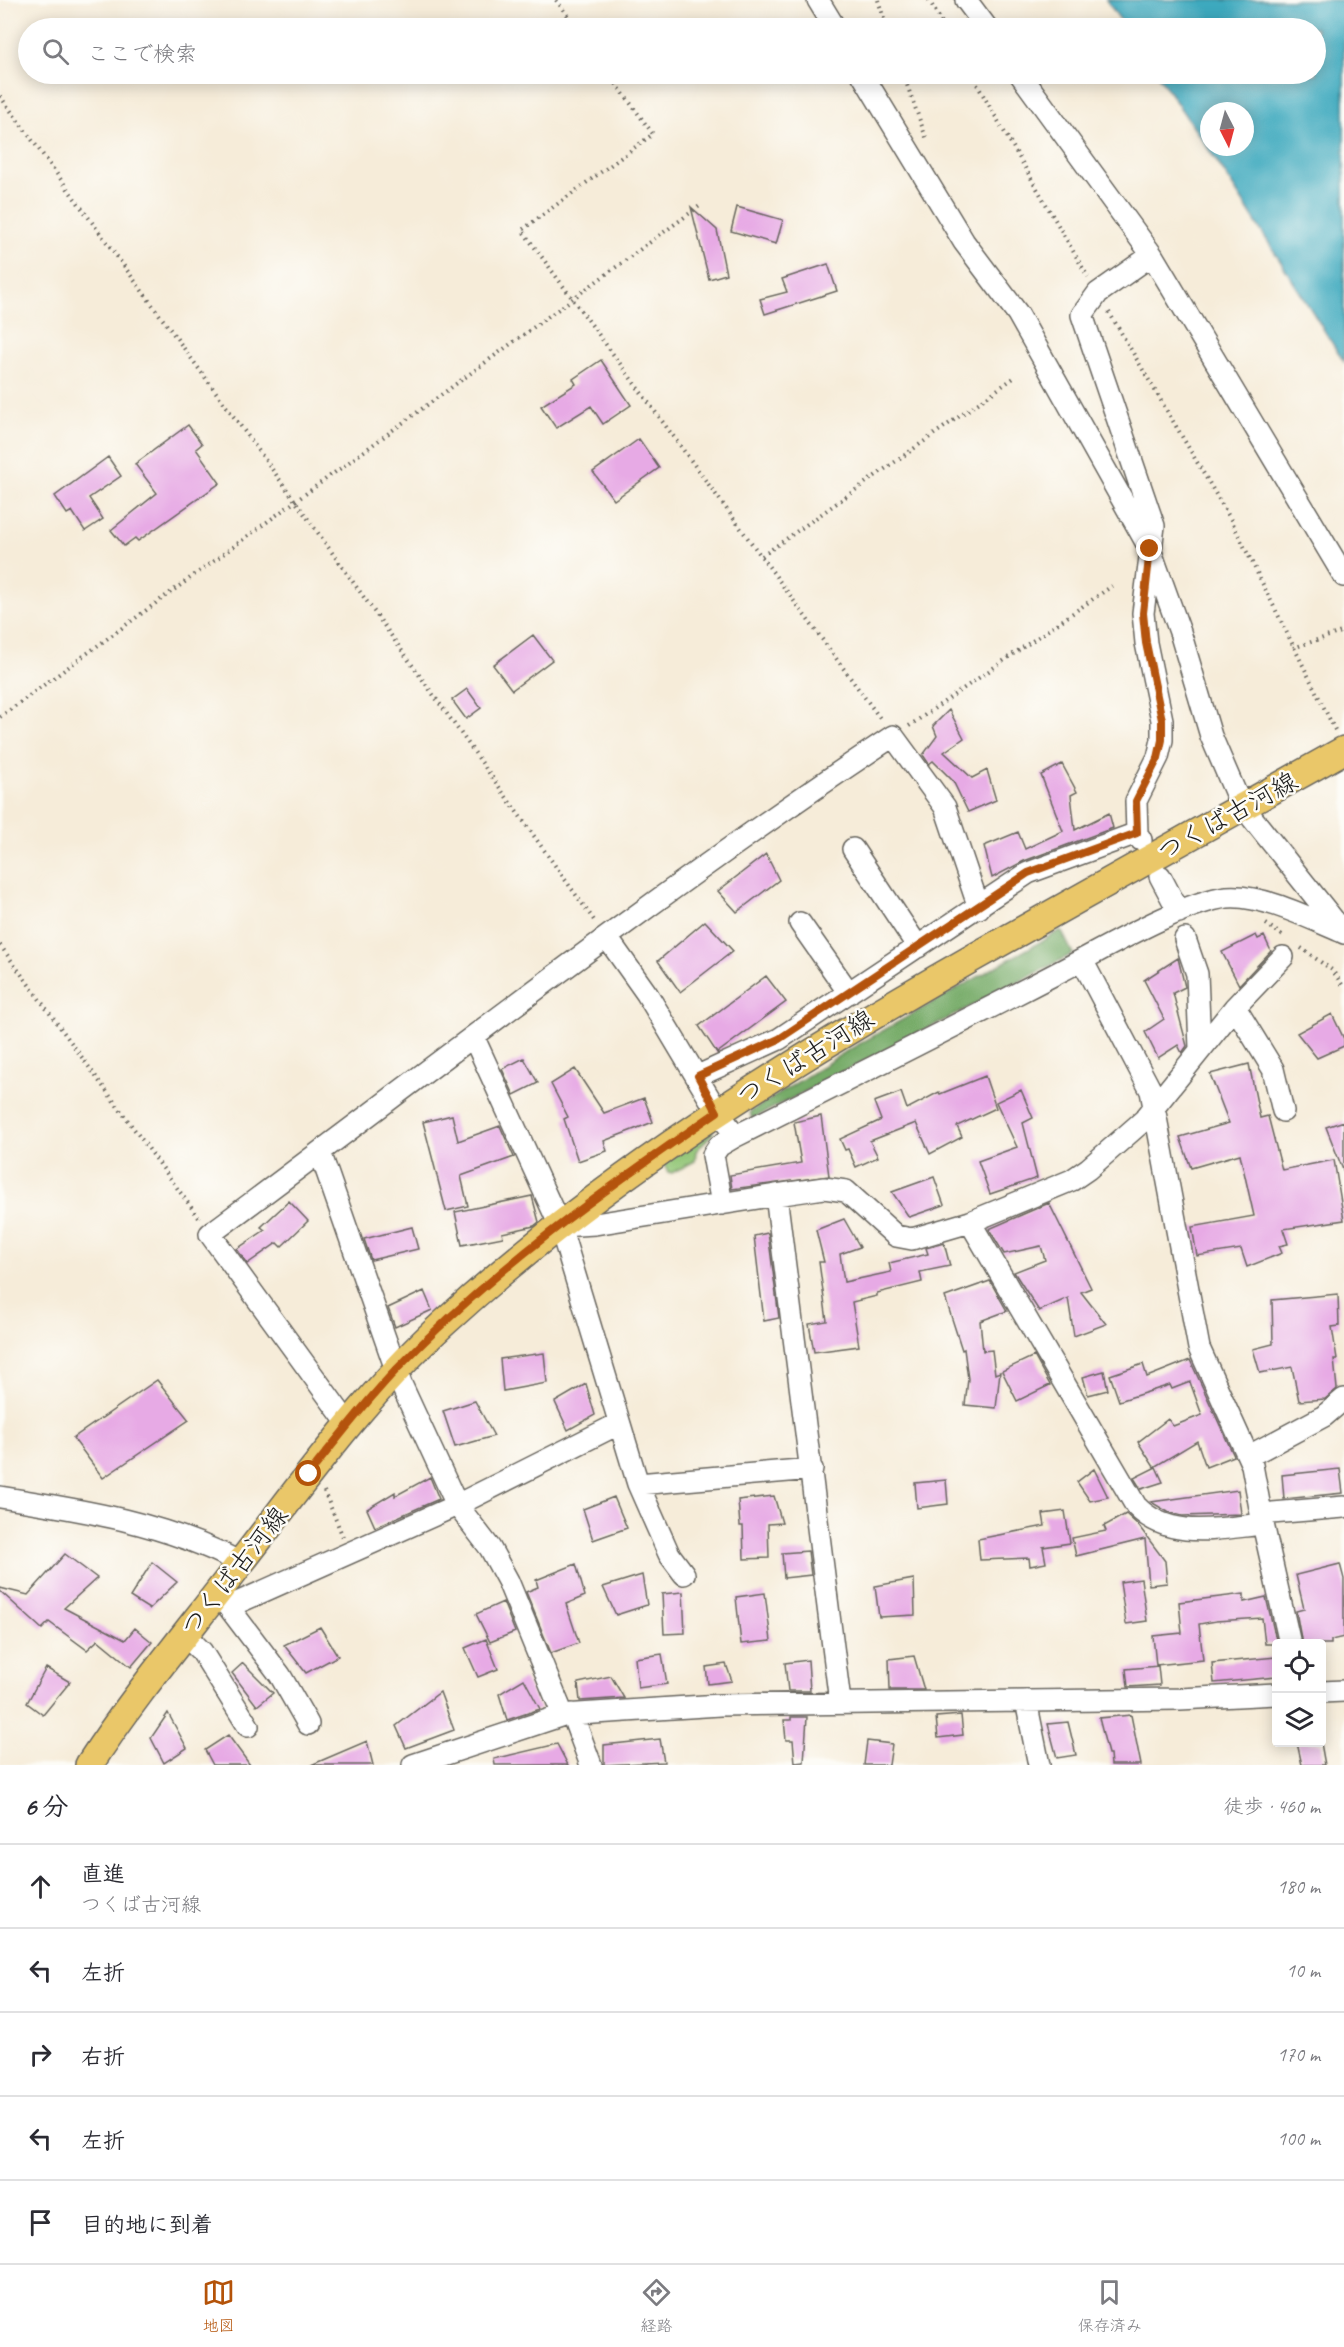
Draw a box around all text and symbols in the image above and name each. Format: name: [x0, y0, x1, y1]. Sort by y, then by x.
search box: [18, 18, 1326, 84]
icon: search: [39, 35, 72, 68]
text: ここで検索: [87, 40, 197, 68]
north arrow: [1200, 102, 1254, 156]
route end: [1136, 535, 1162, 561]
street label: つくば古河線: [1151, 764, 1303, 869]
street label: つくば古河線: [730, 1002, 880, 1113]
route start: [295, 1460, 321, 1486]
street label: つくば古河線: [173, 1500, 295, 1643]
map controls: [1272, 1639, 1326, 1747]
button: locate: [1272, 1639, 1326, 1693]
button: layers: [1272, 1693, 1326, 1747]
text: 6 分: [24, 1790, 69, 1823]
text: 徒歩 · 460 m: [1224, 1794, 1320, 1819]
text: 直進: [81, 1860, 125, 1888]
icon: ahead: [24, 1870, 57, 1903]
text: 180 m: [1277, 1874, 1320, 1899]
text: つくば古河線: [81, 1892, 201, 1917]
icon: left: [24, 1954, 57, 1987]
text: 10 m: [1286, 1958, 1320, 1983]
text: 左折: [81, 1959, 125, 1987]
icon: right: [24, 2038, 57, 2071]
text: 170 m: [1277, 2042, 1320, 2067]
text: 右折: [81, 2043, 125, 2071]
icon: left: [24, 2122, 57, 2155]
text: 100 m: [1277, 2126, 1320, 2151]
text: 左折: [81, 2127, 125, 2155]
icon: arrive: [24, 2206, 57, 2239]
text: 目的地に到着: [81, 2211, 213, 2239]
tab: 地図: [202, 2276, 235, 2336]
tab: 経路: [640, 2276, 673, 2336]
tab: 保存済み: [1078, 2276, 1142, 2336]

